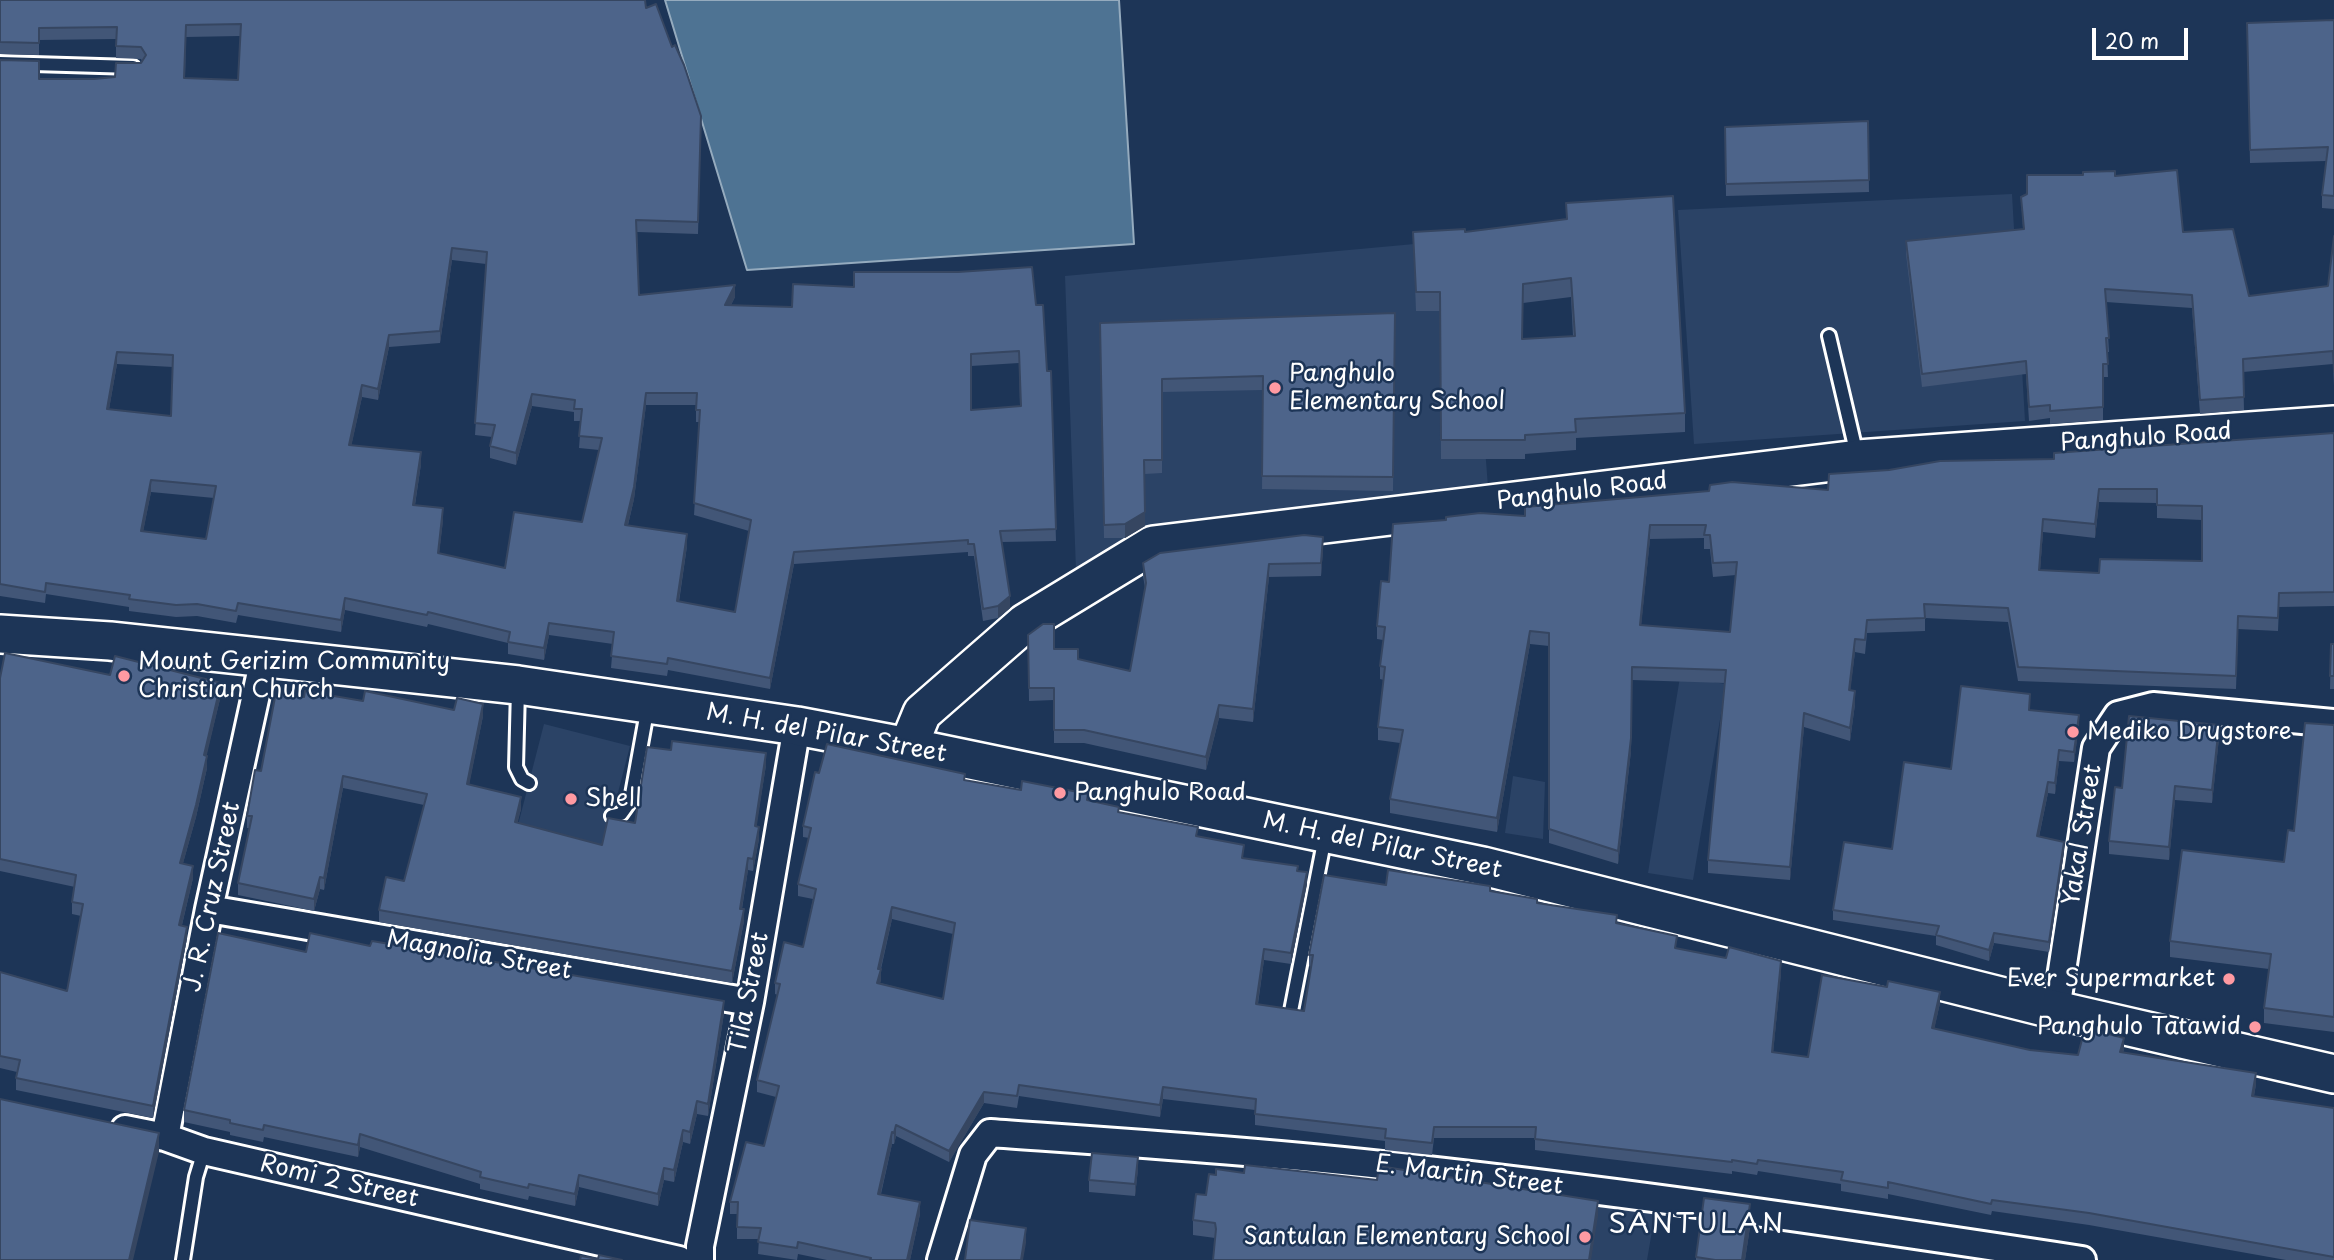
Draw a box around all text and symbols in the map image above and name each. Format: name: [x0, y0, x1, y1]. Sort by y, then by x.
scale bar: [2096, 14, 2192, 58]
text: 20 m: [2105, 24, 2159, 56]
place label: Panghulo Elementary School: [1289, 360, 1505, 416]
marker: Panghulo Elementary School: [1267, 380, 1283, 396]
street label: Panghulo Road: [2059, 418, 2233, 458]
street label: Panghulo Road: [1495, 467, 1669, 517]
place label: Mount Gerizim Community Christian Church: [138, 648, 450, 704]
marker: Mount Gerizim Community Christian Church: [116, 668, 132, 684]
street label: M. H. del Pilar Street: [704, 699, 948, 769]
place label: Mediko Drugstore: [2087, 718, 2291, 746]
marker: Mediko Drugstore: [2065, 724, 2081, 740]
street label: Yakal Street: [2058, 762, 2108, 908]
place label: Panghulo Road: [1074, 779, 1246, 807]
place label: Shell: [585, 785, 642, 813]
marker: Panghulo Road: [1052, 785, 1068, 801]
marker: Shell: [563, 791, 579, 807]
street label: J. R. Cruz Street: [179, 799, 247, 995]
street label: M. H. del Pilar Street: [1260, 807, 1504, 885]
street label: Magnolia Street: [384, 926, 574, 986]
street label: Tila Street: [724, 930, 776, 1056]
place label: Ever Supermarket: [2007, 965, 2215, 993]
marker: Ever Supermarket: [2221, 971, 2237, 987]
place label: Panghulo Tatawid: [2037, 1013, 2241, 1041]
marker: Panghulo Tatawid: [2247, 1019, 2263, 1035]
street label: Romi 2 Street: [257, 1150, 421, 1214]
street label: E. Martin Street: [1373, 1150, 1565, 1202]
district label: SANTULAN: [1609, 1208, 1785, 1242]
place label: Santulan Elementary School: [1243, 1223, 1571, 1251]
marker: Santulan Elementary School: [1577, 1229, 1593, 1245]

